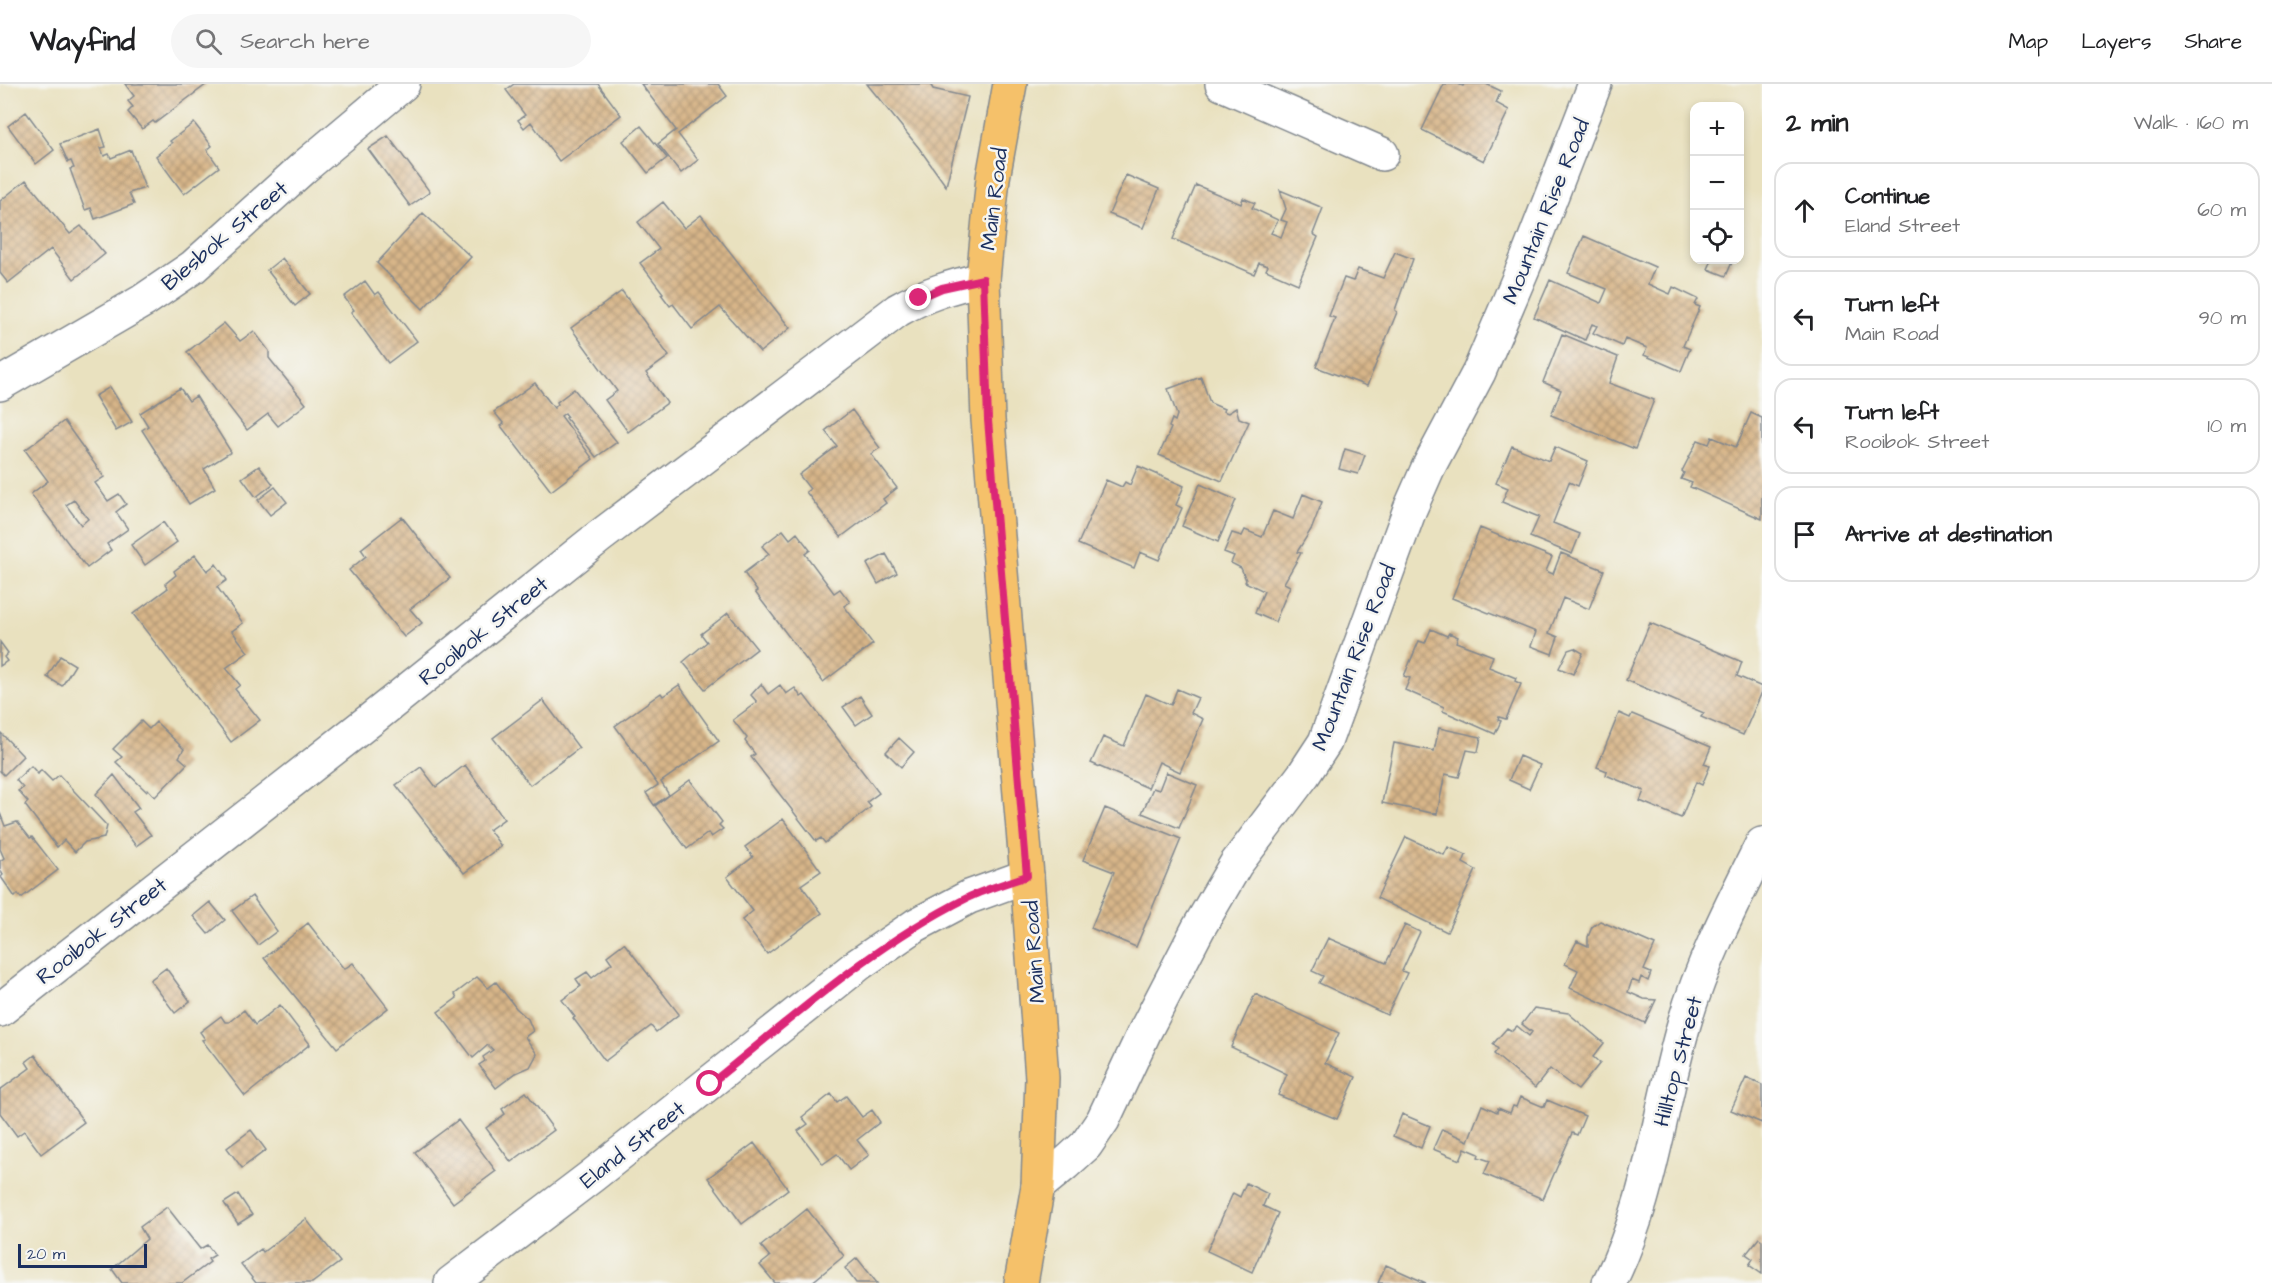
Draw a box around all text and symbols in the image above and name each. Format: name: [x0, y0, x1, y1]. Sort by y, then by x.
search box: [171, 14, 591, 68]
text: Wayfind: [30, 22, 135, 61]
icon: search: [192, 25, 225, 58]
text: Search here: [240, 26, 370, 57]
text: Map: [2008, 27, 2048, 56]
text: Layers: [2081, 27, 2151, 56]
text: Share: [2184, 27, 2242, 56]
map controls: [1690, 102, 1744, 264]
button: +: [1690, 102, 1744, 156]
text: 2 min: [1786, 105, 1848, 141]
text: Walk · 160 m: [2133, 109, 2248, 137]
street label: Mountain Rise Road: [1495, 114, 1598, 309]
street label: Main Road: [973, 146, 1016, 252]
button: −: [1690, 156, 1744, 210]
street label: Blesbok Street: [155, 174, 295, 298]
text: Continue: [1845, 181, 1930, 212]
icon: ahead: [1788, 194, 1821, 227]
text: 60 m: [2197, 196, 2246, 224]
button: locate: [1690, 210, 1744, 264]
text: Eland Street: [1845, 212, 1960, 240]
route end: [905, 284, 931, 310]
text: Turn left: [1845, 289, 1939, 320]
icon: left: [1788, 302, 1821, 335]
text: 90 m: [2198, 304, 2246, 332]
text: Main Road: [1845, 320, 1939, 348]
text: Turn left: [1845, 397, 1939, 428]
icon: left: [1788, 410, 1821, 443]
text: 10 m: [2207, 412, 2246, 440]
text: Rooibok Street: [1845, 428, 1989, 456]
icon: arrive: [1788, 518, 1821, 551]
text: Arrive at destination: [1845, 519, 2052, 550]
street label: Mountain Rise Road: [1305, 560, 1404, 755]
street label: Rooibok Street: [413, 569, 555, 693]
street label: Rooibok Street: [30, 870, 174, 992]
street label: Main Road: [1015, 899, 1054, 1004]
street label: Hilltop Street: [1646, 993, 1711, 1130]
route start: [696, 1070, 722, 1096]
street label: Eland Street: [573, 1094, 692, 1196]
scale bar: [18, 1241, 147, 1268]
text: 20 m: [27, 1243, 65, 1265]

